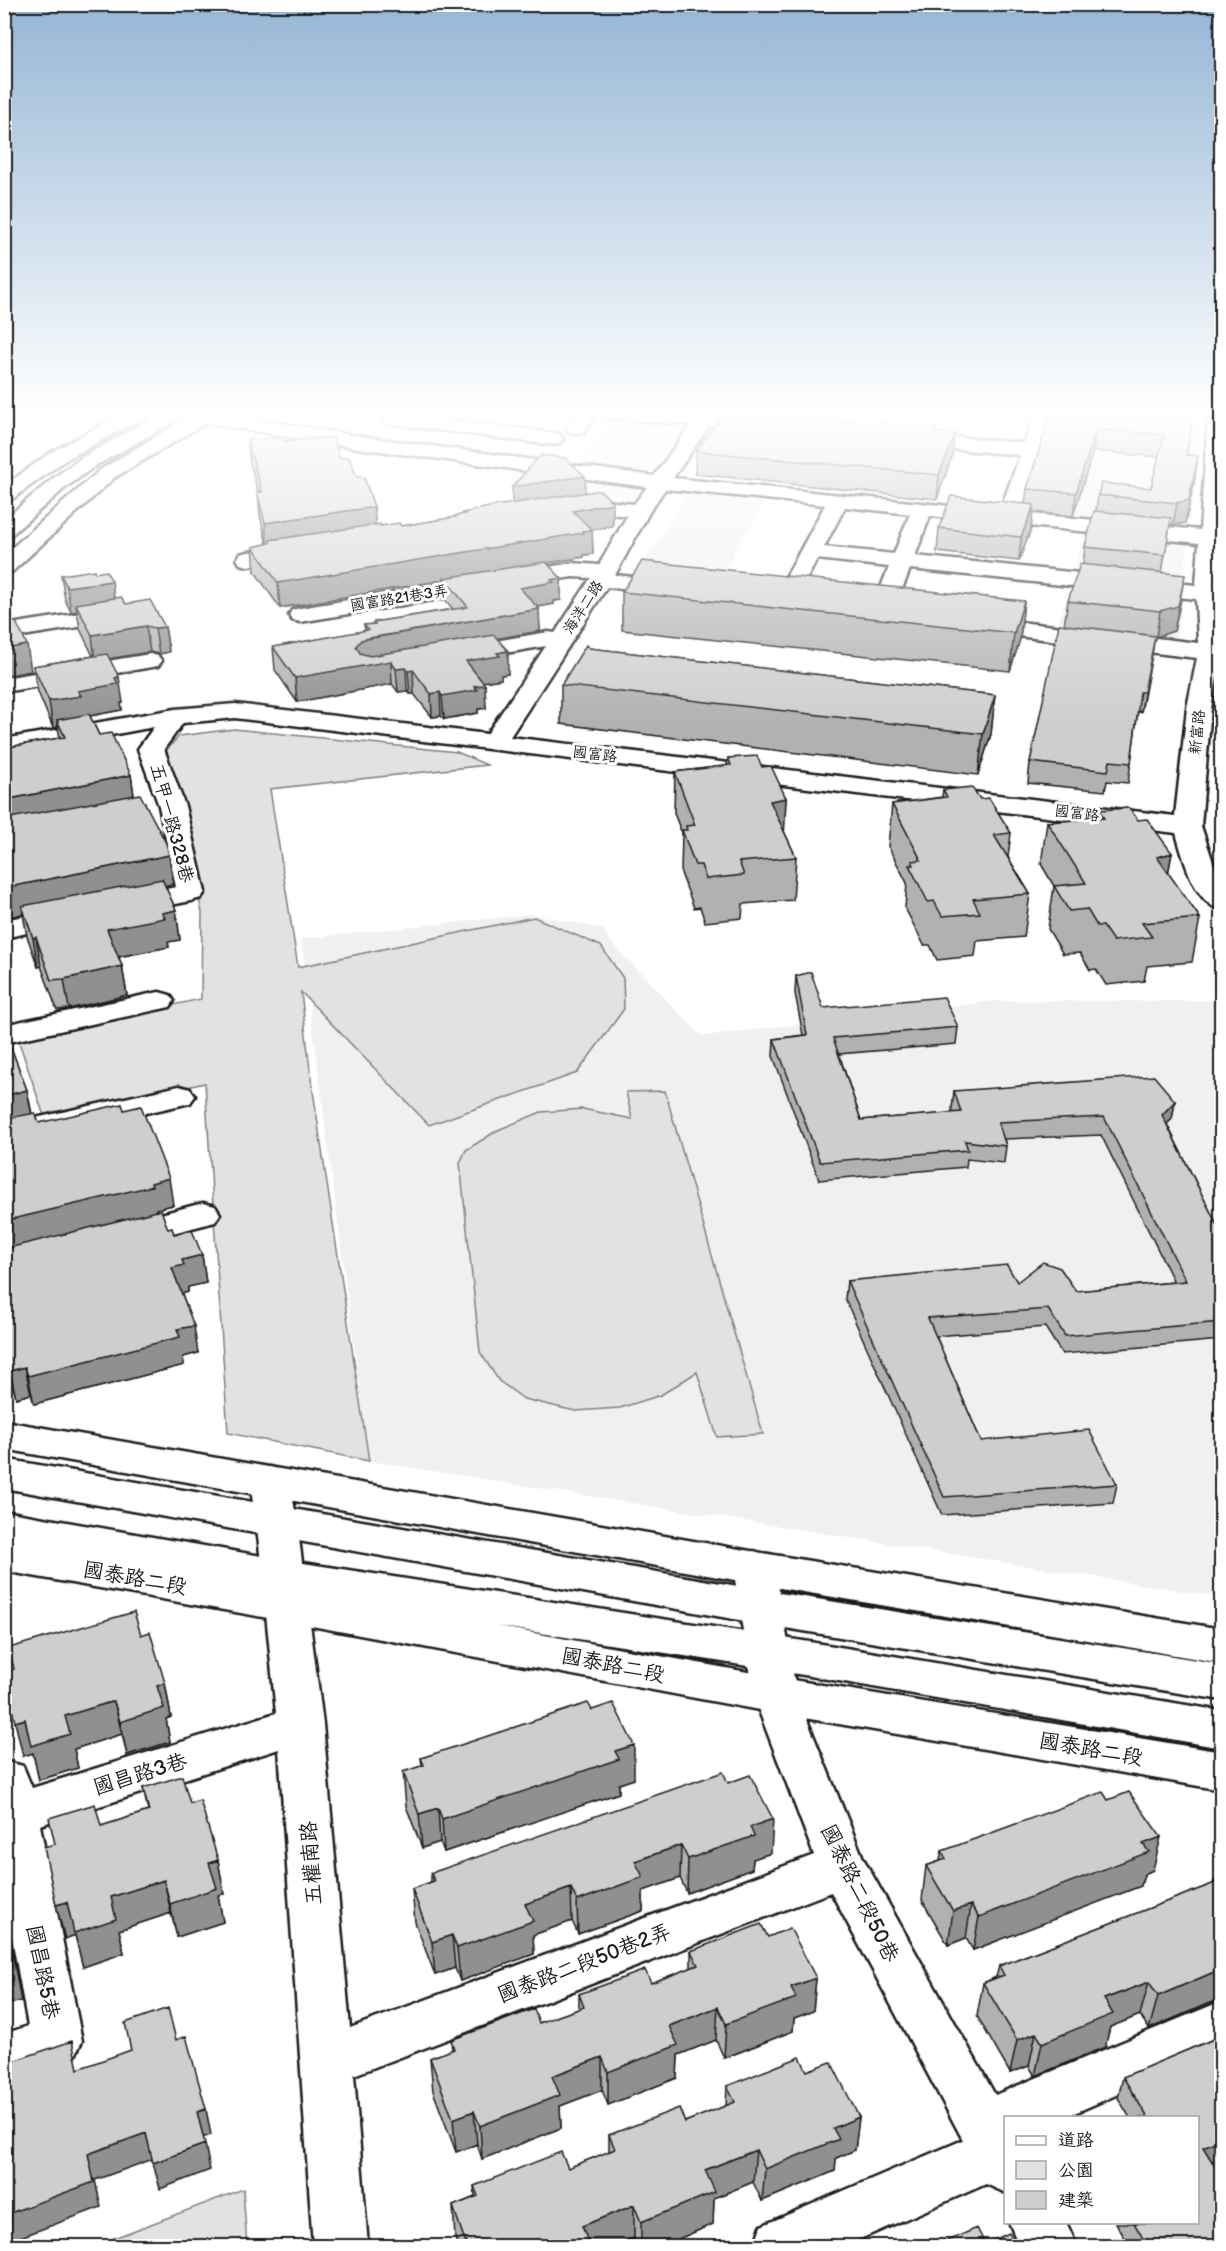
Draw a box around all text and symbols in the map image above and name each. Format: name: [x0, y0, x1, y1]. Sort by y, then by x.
street label: 海洋二路: [559, 577, 608, 638]
street label: 國富路21巷3弄: [349, 581, 449, 616]
street label: 新富路: [1186, 709, 1209, 755]
street label: 國富路: [571, 742, 618, 767]
street label: 五甲一路328巷: [146, 761, 197, 885]
street label: 國富路: [1053, 801, 1100, 826]
street label: 國泰路二段: [81, 1557, 189, 1600]
street label: 國泰路二段: [559, 1643, 667, 1688]
street label: 國泰路二段: [1037, 1728, 1145, 1771]
street label: 國昌路3巷: [90, 1748, 190, 1801]
street label: 五權南路: [296, 1820, 327, 1906]
street label: 國泰路二段50巷: [815, 1820, 904, 1966]
street label: 國泰路二段50巷2弄: [494, 1919, 674, 2008]
street label: 國昌路5巷: [21, 1923, 64, 2022]
legend: [1004, 2116, 1199, 2224]
text: 道路: [1058, 2130, 1094, 2151]
text: 公園: [1058, 2160, 1094, 2181]
text: 建築: [1058, 2190, 1094, 2211]

